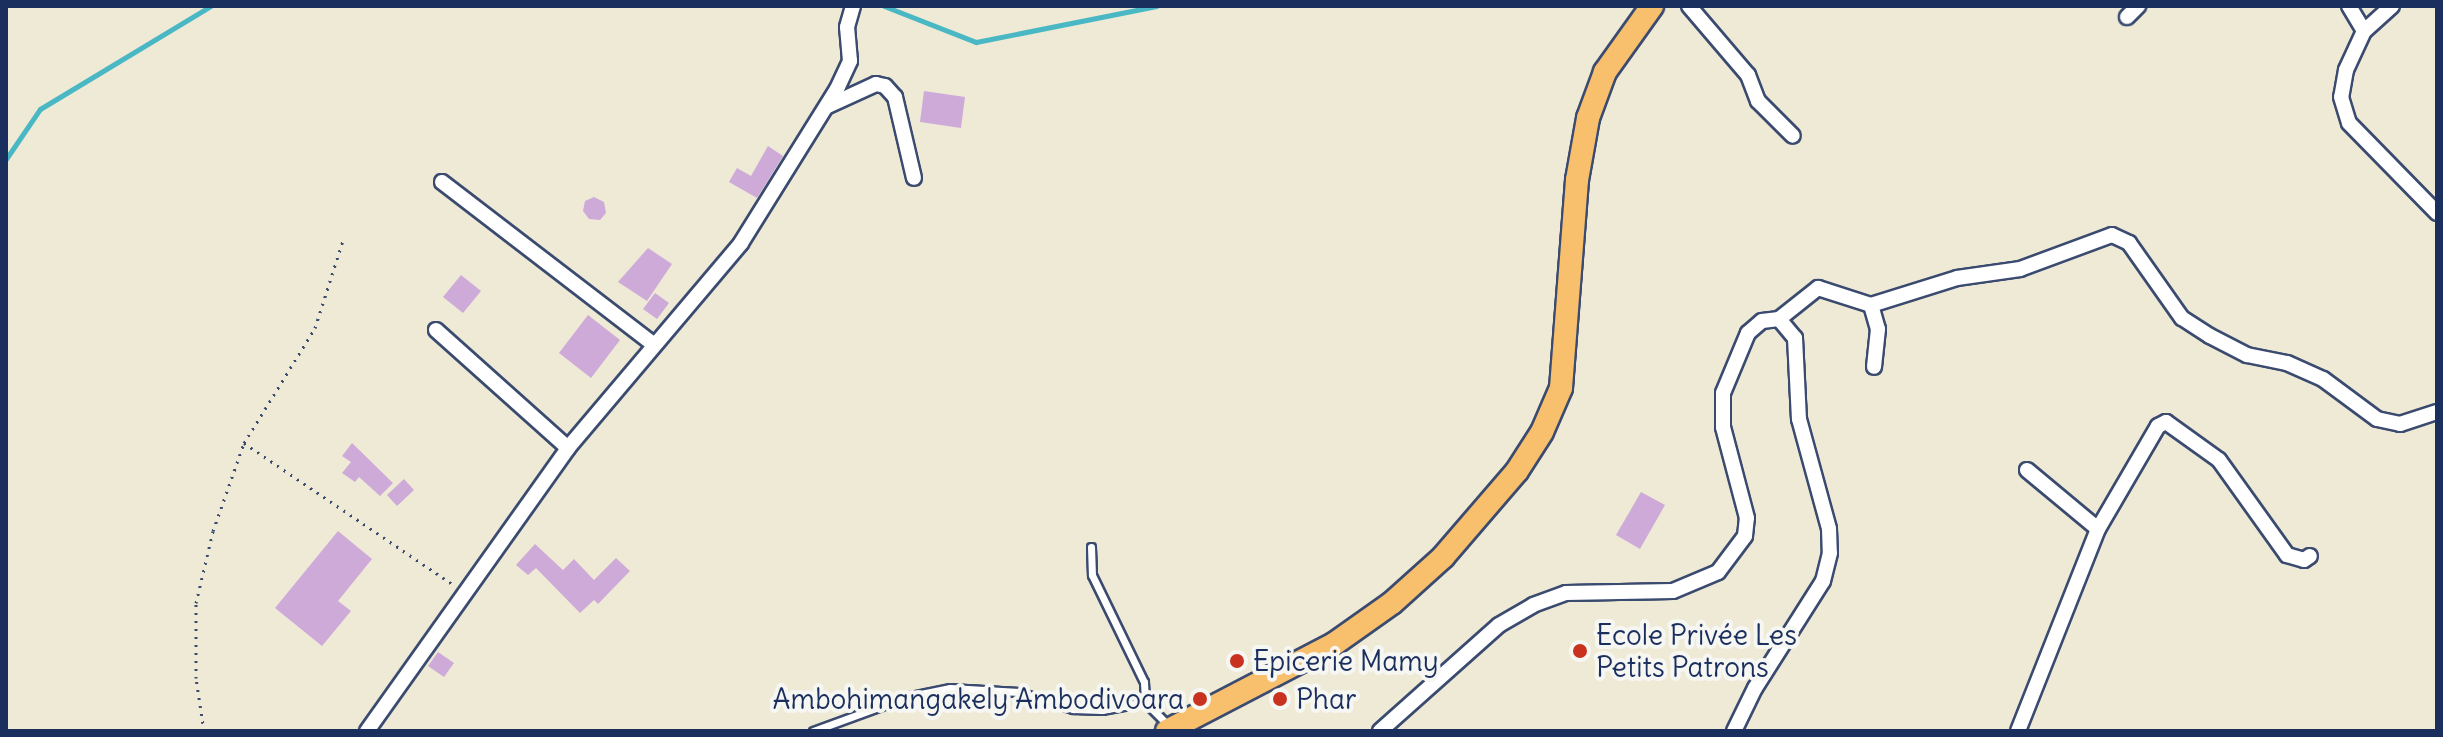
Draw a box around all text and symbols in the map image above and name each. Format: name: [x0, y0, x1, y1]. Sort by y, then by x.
place label: Ecole Privée Les Petits Patrons: [1596, 618, 1797, 684]
marker: Ecole Privée Les Petits Patrons: [1571, 642, 1589, 660]
place label: Epicerie Mamy: [1253, 644, 1439, 678]
marker: Epicerie Mamy: [1228, 652, 1246, 670]
place label: Ambohimangakely Ambodivoara: [773, 682, 1184, 716]
place label: Phar: [1296, 682, 1356, 716]
marker: Ambohimangakely Ambodivoara: [1191, 690, 1209, 708]
marker: Phar: [1271, 690, 1289, 708]

